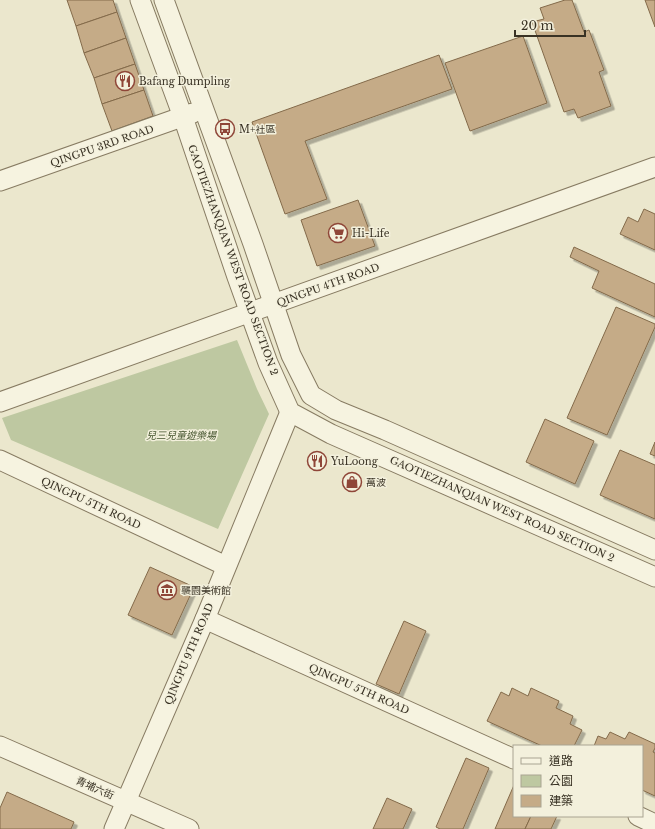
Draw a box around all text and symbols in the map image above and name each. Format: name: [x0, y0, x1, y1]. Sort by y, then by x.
scale bar: [515, 12, 585, 38]
text: 20 m: [521, 18, 553, 33]
restaurant icon: Bafang Dumpling: [114, 70, 136, 92]
place label: Bafang Dumpling: [139, 75, 231, 88]
bus stop icon: M+社區: [214, 118, 236, 140]
street label: QINGPU 3RD ROAD: [49, 122, 156, 170]
place label: M+社區: [239, 123, 275, 136]
street label: GAOTIEZHANQIAN WEST ROAD SECTION 2: [185, 143, 281, 377]
supermarket icon: Hi-Life: [327, 222, 349, 244]
place label: Hi-Life: [352, 227, 390, 240]
street label: QINGPU 4TH ROAD: [275, 260, 381, 310]
park label: 兒三兒童遊樂場: [146, 429, 217, 442]
restaurant icon: YuLoong: [306, 450, 328, 472]
street label: GAOTIEZHANQIAN WEST ROAD SECTION 2: [388, 453, 616, 565]
place label: YuLoong: [330, 455, 379, 468]
shop icon: 萬波: [341, 471, 363, 493]
street label: QINGPU 5TH ROAD: [39, 474, 143, 532]
place label: 萬波: [366, 476, 386, 489]
museum icon: 襲園美術館: [156, 579, 178, 601]
place label: 襲園美術館: [181, 584, 231, 597]
street label: QINGPU 9TH ROAD: [162, 601, 216, 707]
street label: QINGPU 5TH ROAD: [307, 661, 411, 717]
legend: [513, 745, 643, 817]
text: 道路: [549, 753, 573, 768]
text: 公園: [549, 773, 573, 788]
street label: 青埔六街: [74, 774, 116, 802]
text: 建築: [549, 793, 573, 808]

